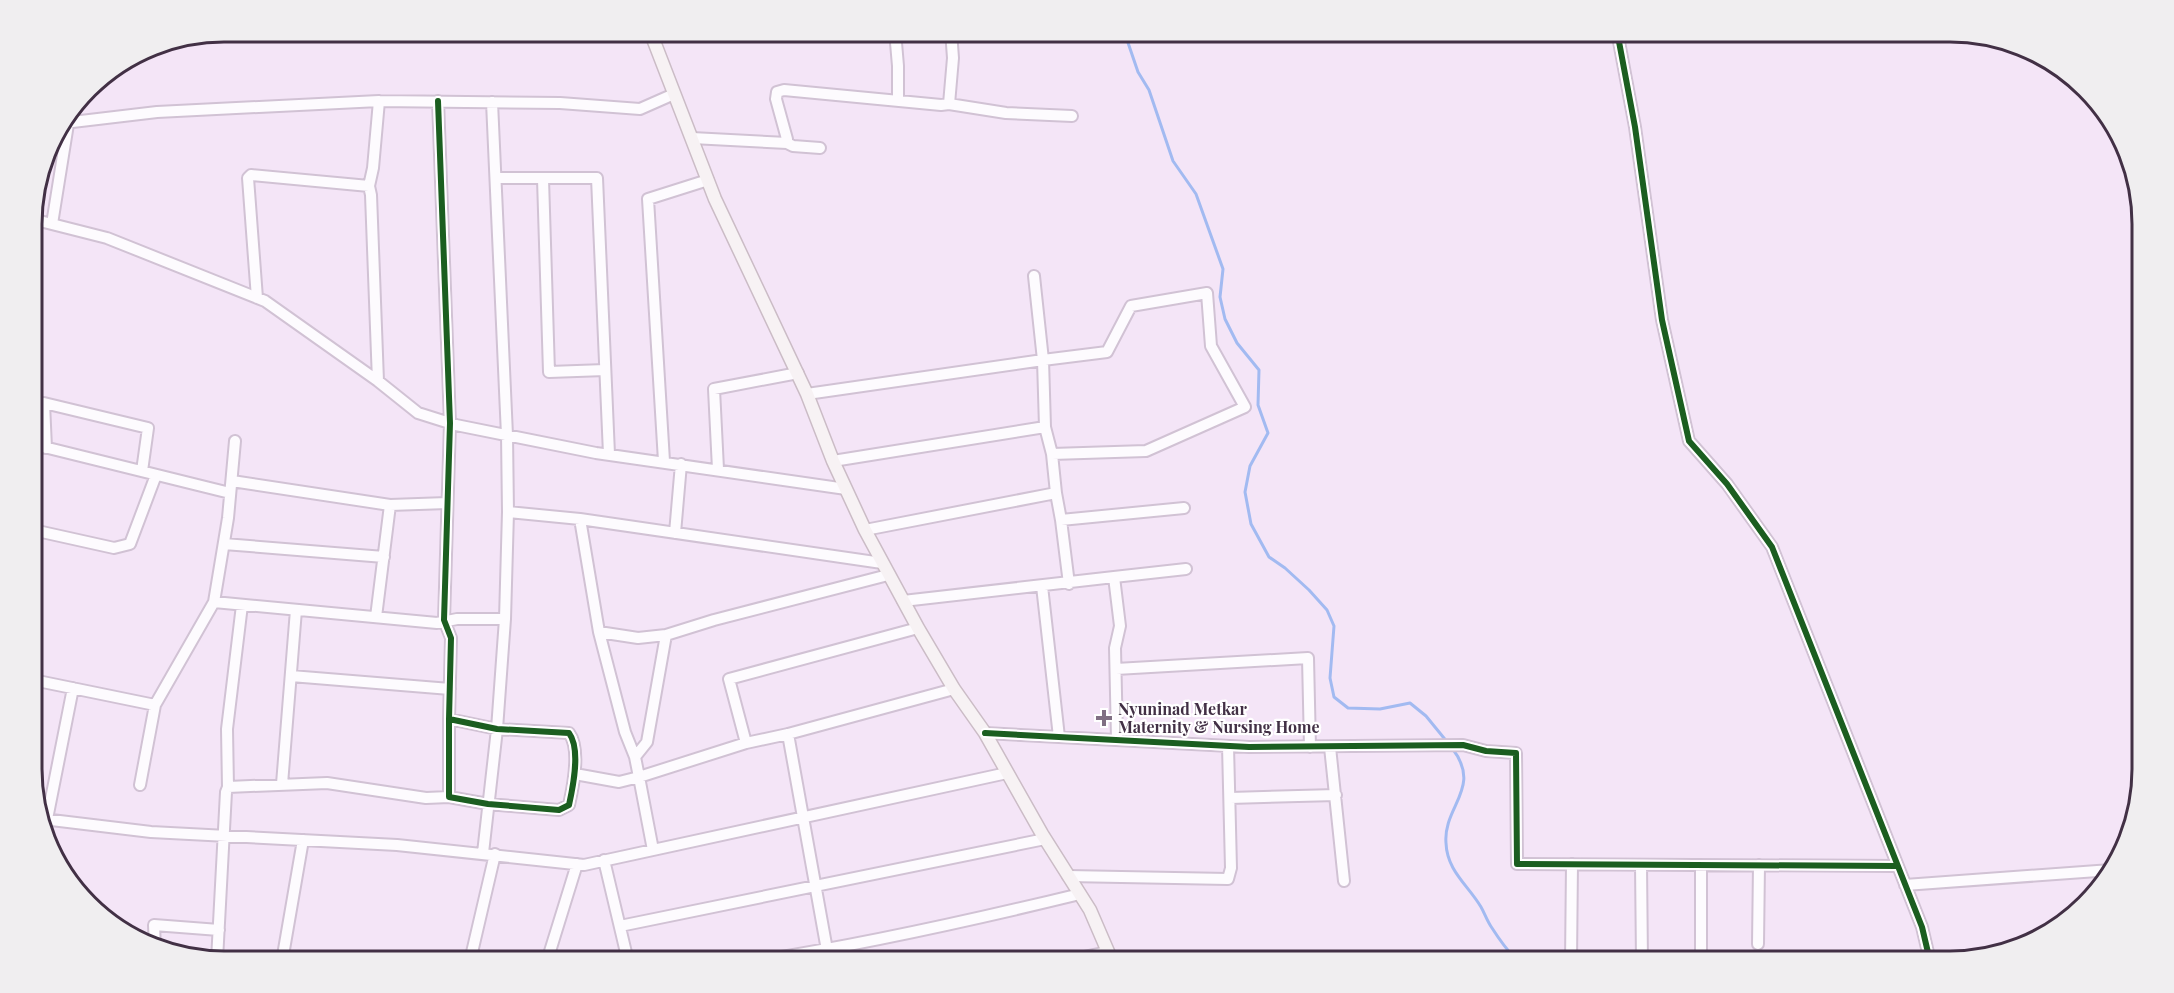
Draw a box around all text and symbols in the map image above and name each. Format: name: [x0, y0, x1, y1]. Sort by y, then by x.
place label: Nyuninad Metkar Maternity & Nursing Home: [1118, 698, 1319, 737]
marker: Nyuninad Metkar Maternity & Nursing Home: [1095, 709, 1113, 727]

